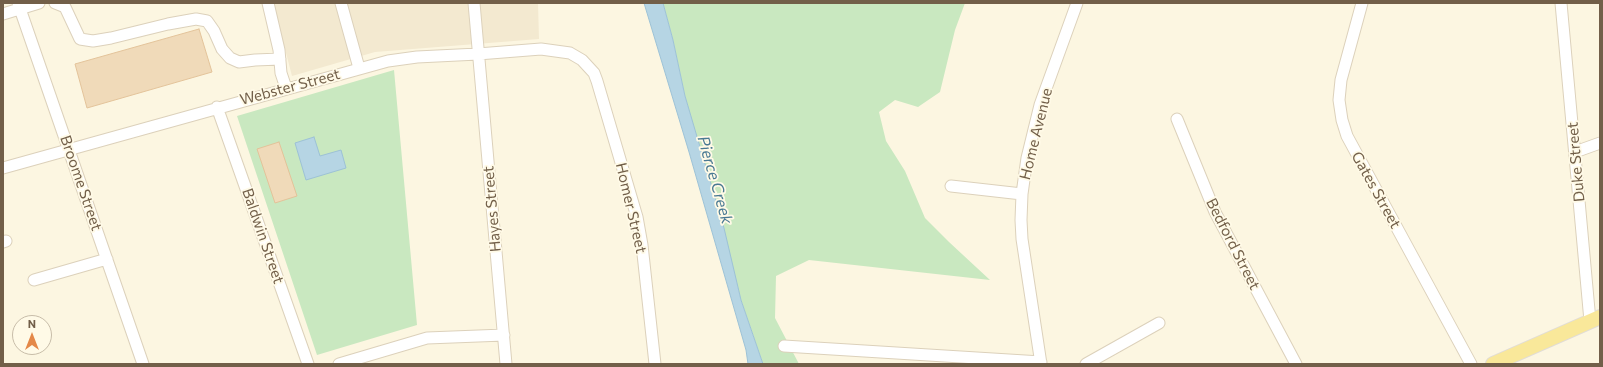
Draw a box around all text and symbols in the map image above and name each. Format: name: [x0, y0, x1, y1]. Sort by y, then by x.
street label: Webster Street: [238, 65, 342, 109]
street label: Home Avenue: [1016, 86, 1056, 182]
street label: Duke Street: [1564, 121, 1588, 203]
street label: Broome Street: [56, 133, 106, 233]
water label: Pierce Creek: [693, 134, 737, 226]
street label: Gates Street: [1348, 149, 1404, 231]
street label: Homer Street: [612, 161, 650, 255]
street label: Hayes Street: [479, 165, 505, 253]
street label: Baldwin Street: [238, 186, 288, 286]
street label: Bedford Street: [1202, 195, 1264, 293]
north arrow: [12, 315, 52, 355]
text: N: [28, 317, 36, 330]

